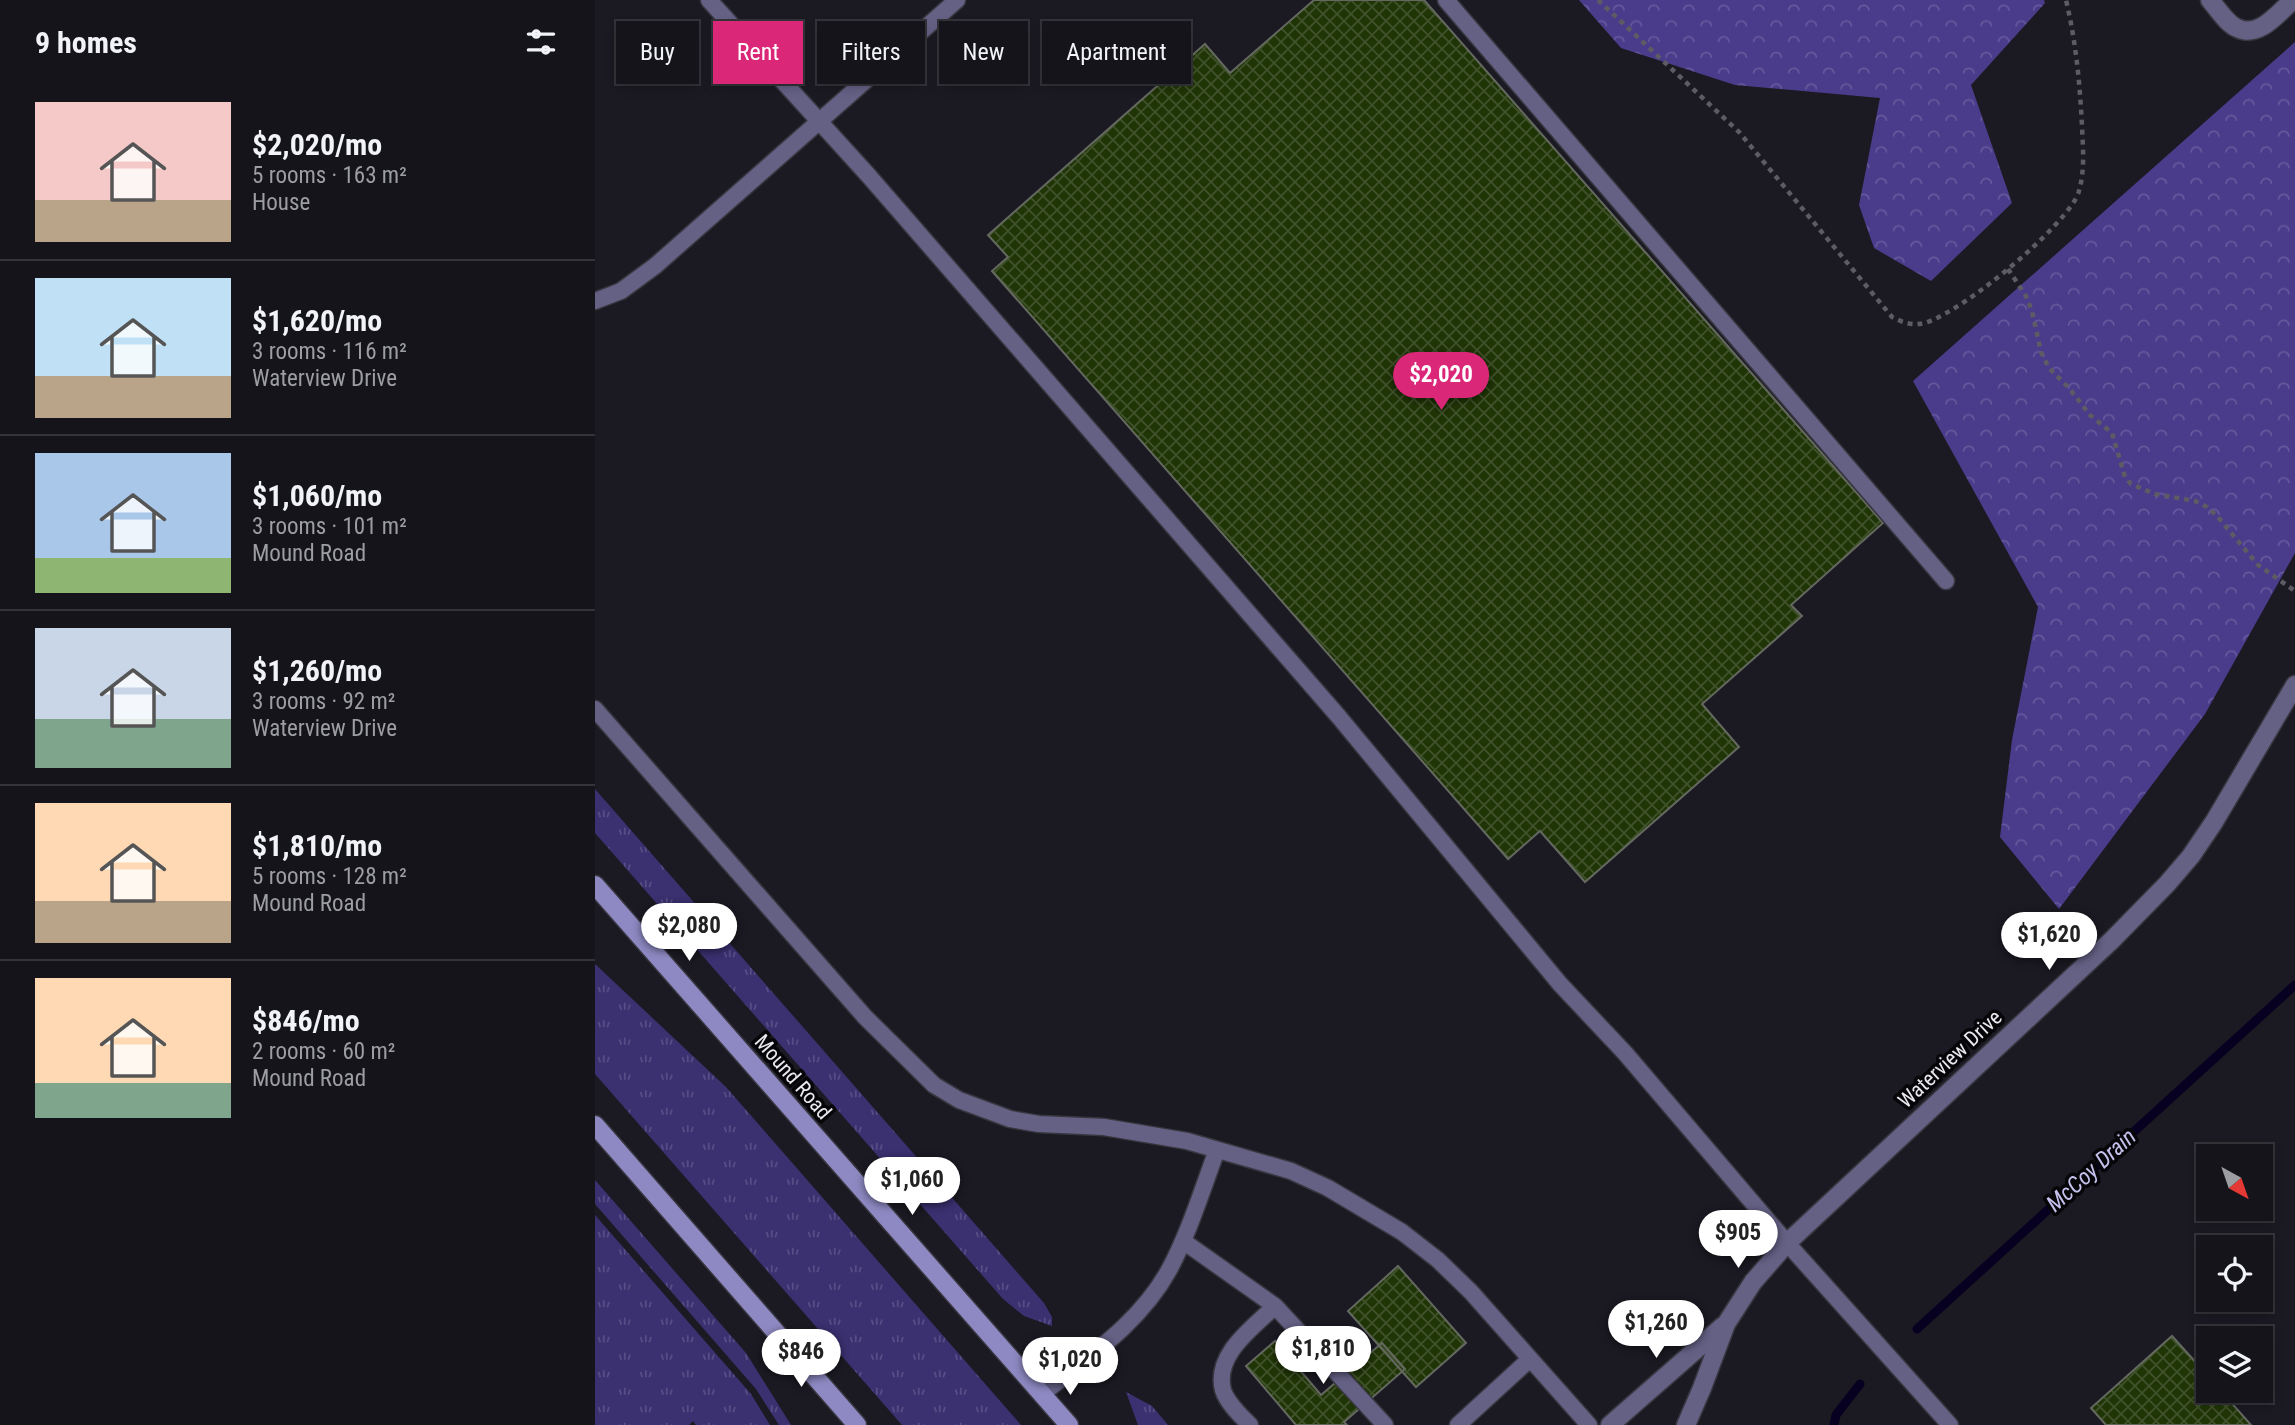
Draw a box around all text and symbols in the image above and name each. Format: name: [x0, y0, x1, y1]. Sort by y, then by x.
chip: Buy: [616, 21, 699, 84]
chip: Rent: [713, 21, 803, 84]
chip: Filters: [817, 21, 925, 84]
chip: New: [939, 21, 1028, 84]
chip: Apartment: [1042, 21, 1191, 84]
icon: filters: [522, 23, 560, 61]
text: 9 homes: [35, 25, 137, 60]
text: $2,020/mo: [252, 127, 382, 162]
icon: home: [91, 130, 175, 214]
text: 5 rooms · 163 m²: [252, 162, 407, 189]
text: House: [252, 189, 310, 216]
text: $1,620/mo: [252, 303, 382, 338]
icon: home: [91, 306, 175, 390]
text: 3 rooms · 116 m²: [252, 338, 407, 365]
pin: $2,020: [1384, 352, 1498, 412]
text: $2,020: [1409, 361, 1473, 388]
text: Waterview Drive: [252, 365, 397, 392]
text: $1,060/mo: [252, 478, 382, 513]
icon: home: [91, 481, 175, 565]
text: 3 rooms · 101 m²: [252, 513, 407, 540]
text: Mound Road: [252, 540, 366, 567]
text: $1,260/mo: [252, 653, 382, 688]
icon: home: [91, 656, 175, 740]
text: 3 rooms · 92 m²: [252, 688, 395, 715]
text: Waterview Drive: [252, 715, 397, 742]
text: $1,810/mo: [252, 828, 382, 863]
icon: home: [91, 831, 175, 915]
text: 5 rooms · 128 m²: [252, 863, 407, 890]
text: Mound Road: [252, 890, 366, 917]
pin: $2,080: [632, 904, 746, 963]
text: $2,080: [657, 912, 721, 939]
pin: $1,620: [1992, 912, 2106, 972]
text: $1,620: [2017, 921, 2081, 948]
text: $846/mo: [252, 1003, 360, 1038]
street label: Waterview Drive: [1893, 1005, 2007, 1113]
icon: home: [91, 1006, 175, 1090]
street label: Mound Road: [750, 1030, 836, 1124]
text: 2 rooms · 60 m²: [252, 1038, 395, 1065]
text: Mound Road: [252, 1065, 366, 1092]
water label: McCoy Drain: [2041, 1123, 2142, 1218]
north arrow: [2196, 1144, 2273, 1222]
map controls: [2196, 1144, 2273, 1403]
pin: $1,060: [855, 1158, 969, 1217]
text: $1,060: [880, 1166, 944, 1193]
pin: $905: [1697, 1210, 1779, 1270]
text: $905: [1715, 1219, 1761, 1246]
button: locate: [2196, 1235, 2273, 1312]
pin: $1,260: [1599, 1300, 1713, 1360]
text: $1,260: [1624, 1309, 1688, 1336]
pin: $1,810: [1266, 1326, 1380, 1386]
button: layers: [2196, 1326, 2273, 1403]
pin: $846: [760, 1330, 842, 1389]
text: $1,810: [1291, 1335, 1355, 1362]
text: $846: [778, 1338, 824, 1365]
pin: $1,020: [1013, 1338, 1127, 1397]
text: $1,020: [1038, 1346, 1102, 1373]

